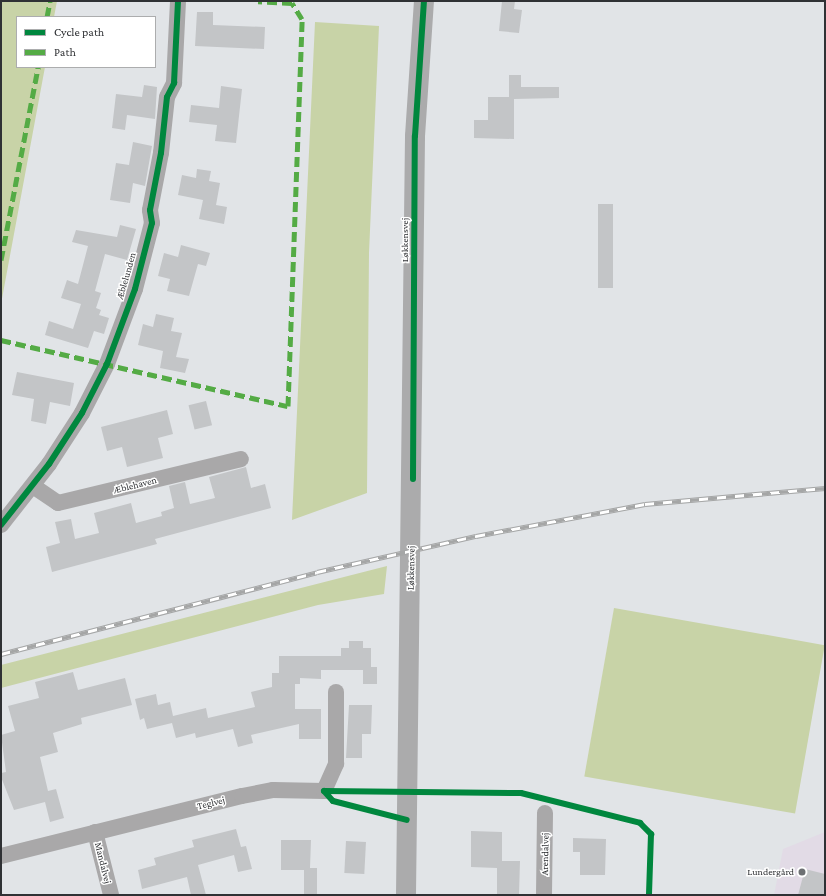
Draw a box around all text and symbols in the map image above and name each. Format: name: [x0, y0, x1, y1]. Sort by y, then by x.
legend: [16, 16, 156, 68]
text: Cycle path: [54, 25, 104, 39]
text: Path: [54, 45, 76, 59]
street label: Løkkensvej: [399, 218, 411, 262]
street label: Æblelunden: [114, 251, 138, 301]
street label: Æblehaven: [112, 474, 158, 496]
street label: Løkkensvej: [405, 546, 417, 590]
street label: Teglvej: [196, 794, 226, 812]
street label: Arendalvej: [539, 833, 551, 875]
street label: Mandalvej: [92, 841, 114, 885]
place label: Lundergård: [747, 866, 794, 878]
marker: Lundergård: [797, 867, 807, 877]

